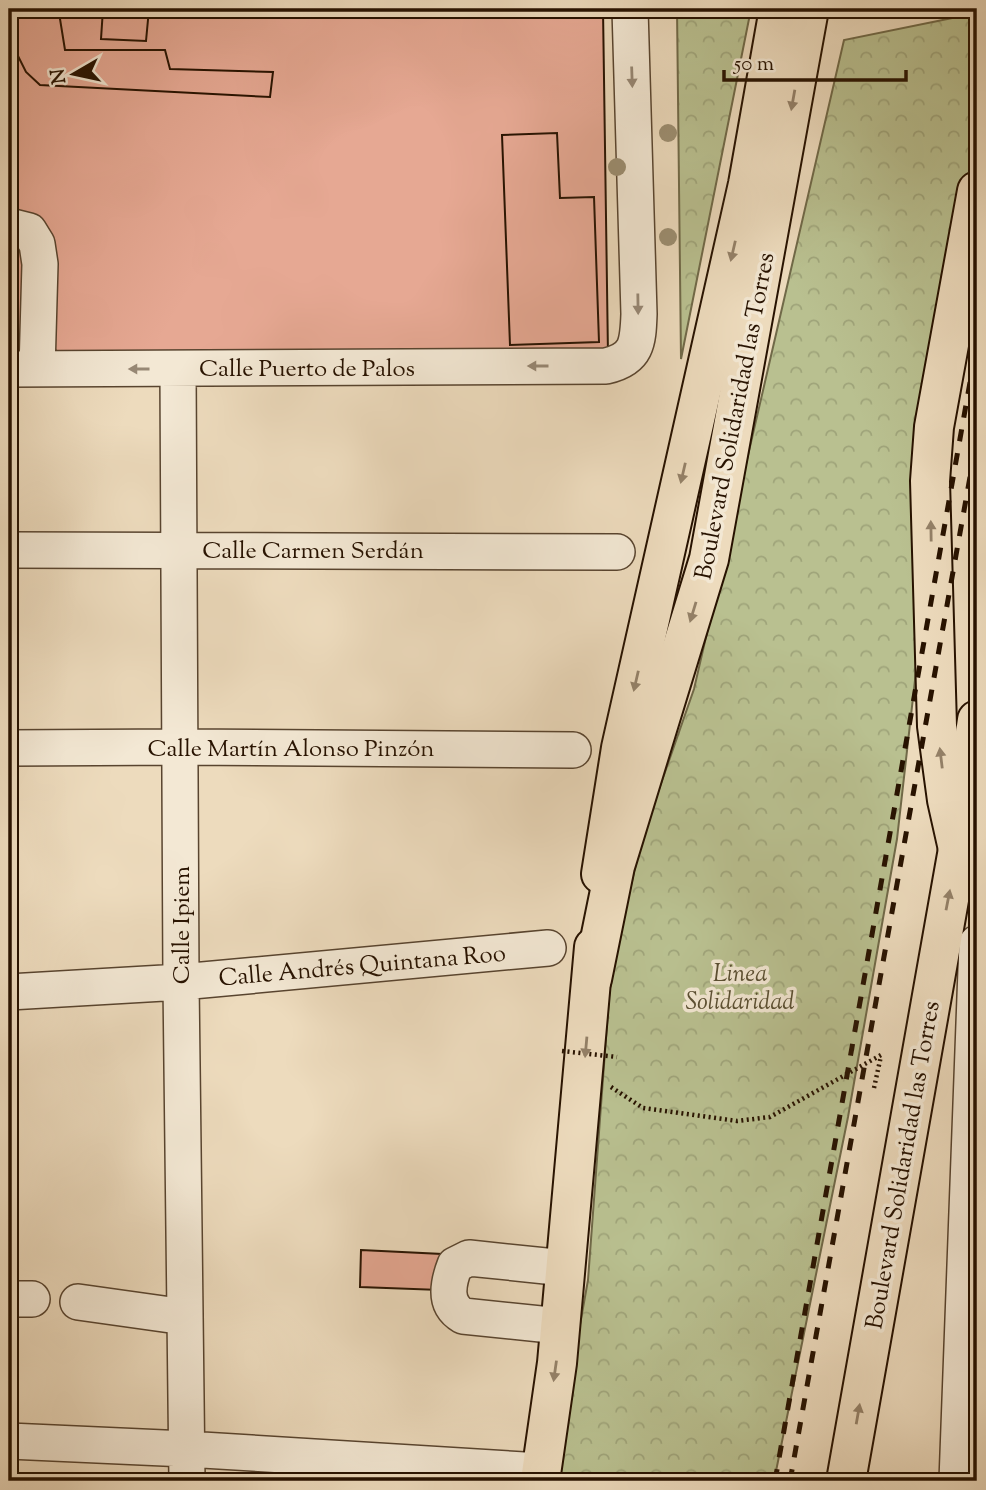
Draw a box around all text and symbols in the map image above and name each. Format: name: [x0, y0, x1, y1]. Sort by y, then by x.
north arrow: [38, 38, 108, 108]
scale bar: [724, 38, 906, 82]
text: 50 m: [733, 50, 774, 80]
one-way arrow: [627, 66, 638, 88]
text: N: [45, 67, 74, 86]
one-way arrow: [787, 89, 798, 111]
one-way arrow: [728, 240, 739, 262]
street label: Boulevard Solidaridad las Torres: [688, 250, 784, 583]
one-way arrow: [633, 294, 644, 316]
street label: Calle Puerto de Palos: [199, 353, 415, 387]
one-way arrow: [527, 361, 549, 372]
one-way arrow: [128, 363, 150, 375]
one-way arrow: [677, 462, 688, 484]
one-way arrow: [925, 520, 937, 542]
street label: Calle Carmen Serdán: [202, 535, 424, 569]
one-way arrow: [688, 601, 698, 622]
one-way arrow: [630, 670, 641, 692]
street label: Calle Martín Alonso Pinzón: [147, 733, 435, 767]
one-way arrow: [936, 747, 947, 769]
street label: Calle Ipiem: [166, 866, 200, 984]
one-way arrow: [943, 889, 954, 911]
street label: Calle Andrés Quintana Roo: [217, 937, 507, 996]
park label: Linea Solidaridad: [686, 958, 795, 1020]
street label: Boulevard Solidaridad las Torres: [858, 999, 950, 1332]
one-way arrow: [580, 1036, 591, 1058]
one-way arrow: [550, 1360, 561, 1382]
one-way arrow: [853, 1403, 864, 1425]

